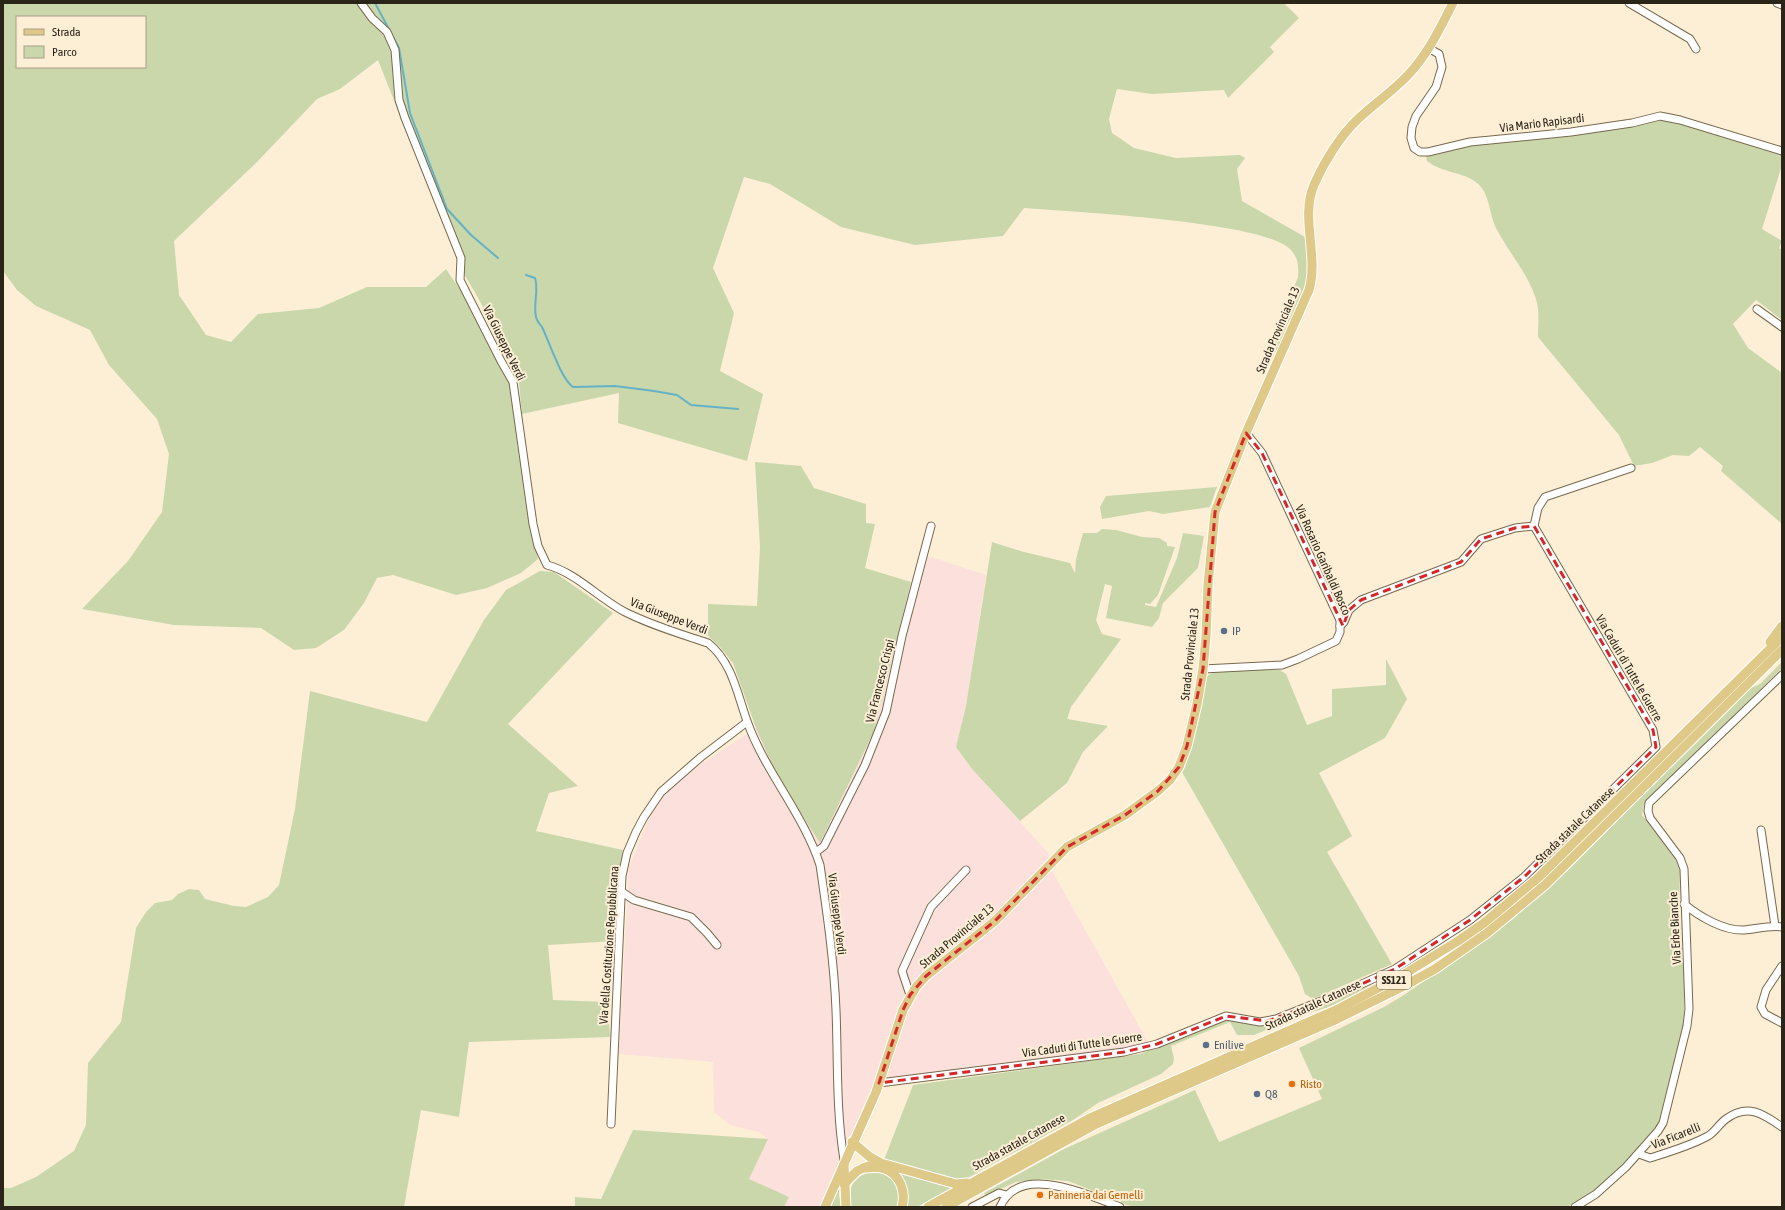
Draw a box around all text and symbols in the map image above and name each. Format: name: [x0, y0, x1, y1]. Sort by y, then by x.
legend: [16, 16, 146, 68]
text: Strada: [52, 25, 81, 39]
text: Parco: [52, 45, 77, 59]
street label: Via Mario Rapisardi: [1499, 111, 1585, 135]
street label: Strada Provinciale 13: [1253, 284, 1303, 376]
street label: Via Giuseppe Verdi: [480, 303, 528, 383]
street label: Via Rosario Garibaldi Bosco: [1292, 503, 1354, 618]
street label: Via Giuseppe Verdi: [628, 595, 710, 637]
street label: Strada Provinciale 13: [1178, 607, 1202, 701]
street label: Via Caduti di Tutte le Guerre: [1593, 612, 1665, 724]
place label: IP: [1232, 624, 1241, 638]
marker: IP: [1219, 626, 1229, 636]
street label: Via Francesco Crispi: [863, 638, 897, 724]
street label: Strada statale Catanese: [1533, 784, 1617, 866]
street label: Via della Costituzione Repubblicana: [596, 865, 622, 1025]
street label: Via Giuseppe Verdi: [825, 873, 849, 955]
street label: Via Erbe Bianche: [1666, 891, 1684, 965]
street label: Strada Provinciale 13: [917, 901, 997, 971]
road number: SS121: [1377, 971, 1411, 989]
street label: Strada statale Catanese: [1263, 977, 1363, 1033]
street label: Via Caduti di Tutte le Guerre: [1021, 1030, 1143, 1060]
place label: Enilive: [1214, 1038, 1244, 1052]
marker: Enilive: [1201, 1040, 1211, 1050]
place label: Risto: [1300, 1077, 1322, 1091]
marker: Risto: [1287, 1079, 1297, 1089]
place label: Q8: [1265, 1087, 1278, 1101]
marker: Q8: [1252, 1089, 1262, 1099]
street label: Strada statale Catanese: [970, 1111, 1068, 1173]
street label: Via Ficarelli: [1649, 1120, 1703, 1152]
place label: Panineria dai Gemelli: [1048, 1188, 1143, 1202]
marker: Panineria dai Gemelli: [1035, 1190, 1045, 1200]

